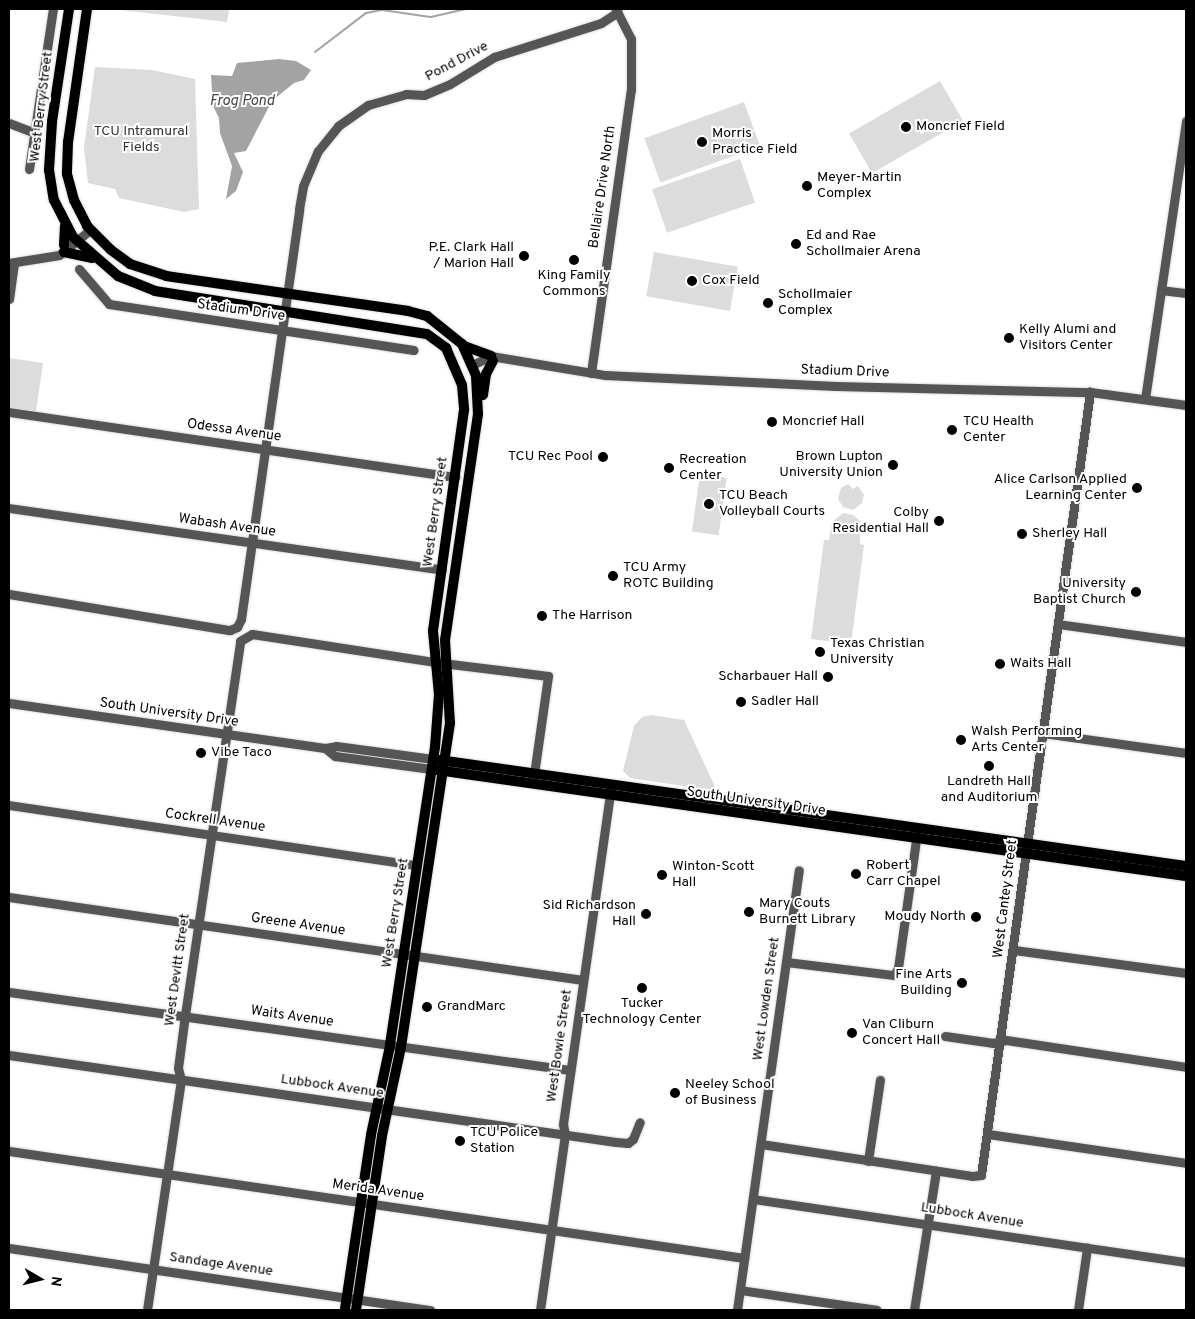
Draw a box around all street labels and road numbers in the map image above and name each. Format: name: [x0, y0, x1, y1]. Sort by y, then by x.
street label: Pond Drive: [423, 38, 491, 86]
street label: West Berry Street: [27, 51, 57, 163]
street label: Bellaire Drive North: [586, 125, 620, 249]
street label: Stadium Drive: [196, 297, 286, 325]
street label: Stadium Drive: [800, 362, 890, 382]
street label: Odessa Avenue: [185, 416, 283, 446]
street label: West Berry Street: [420, 456, 452, 568]
street label: Wabash Avenue: [177, 511, 277, 541]
street label: South University Drive: [98, 695, 240, 731]
street label: South University Drive: [685, 784, 827, 820]
street label: Cockrell Avenue: [163, 806, 267, 836]
street label: West Cantey Street: [990, 839, 1022, 959]
street label: West Berry Street: [379, 857, 413, 969]
street label: Greene Avenue: [249, 910, 347, 940]
street label: West Devitt Street: [162, 913, 194, 1027]
street label: West Lowden Street: [750, 936, 784, 1062]
street label: West Bowie Street: [544, 988, 576, 1104]
street label: Waits Avenue: [249, 1003, 335, 1031]
street label: Lubbock Avenue: [279, 1071, 385, 1103]
street label: Merida Avenue: [331, 1176, 425, 1206]
street label: Lubbock Avenue: [919, 1200, 1025, 1232]
street label: Sandage Avenue: [168, 1249, 274, 1281]

